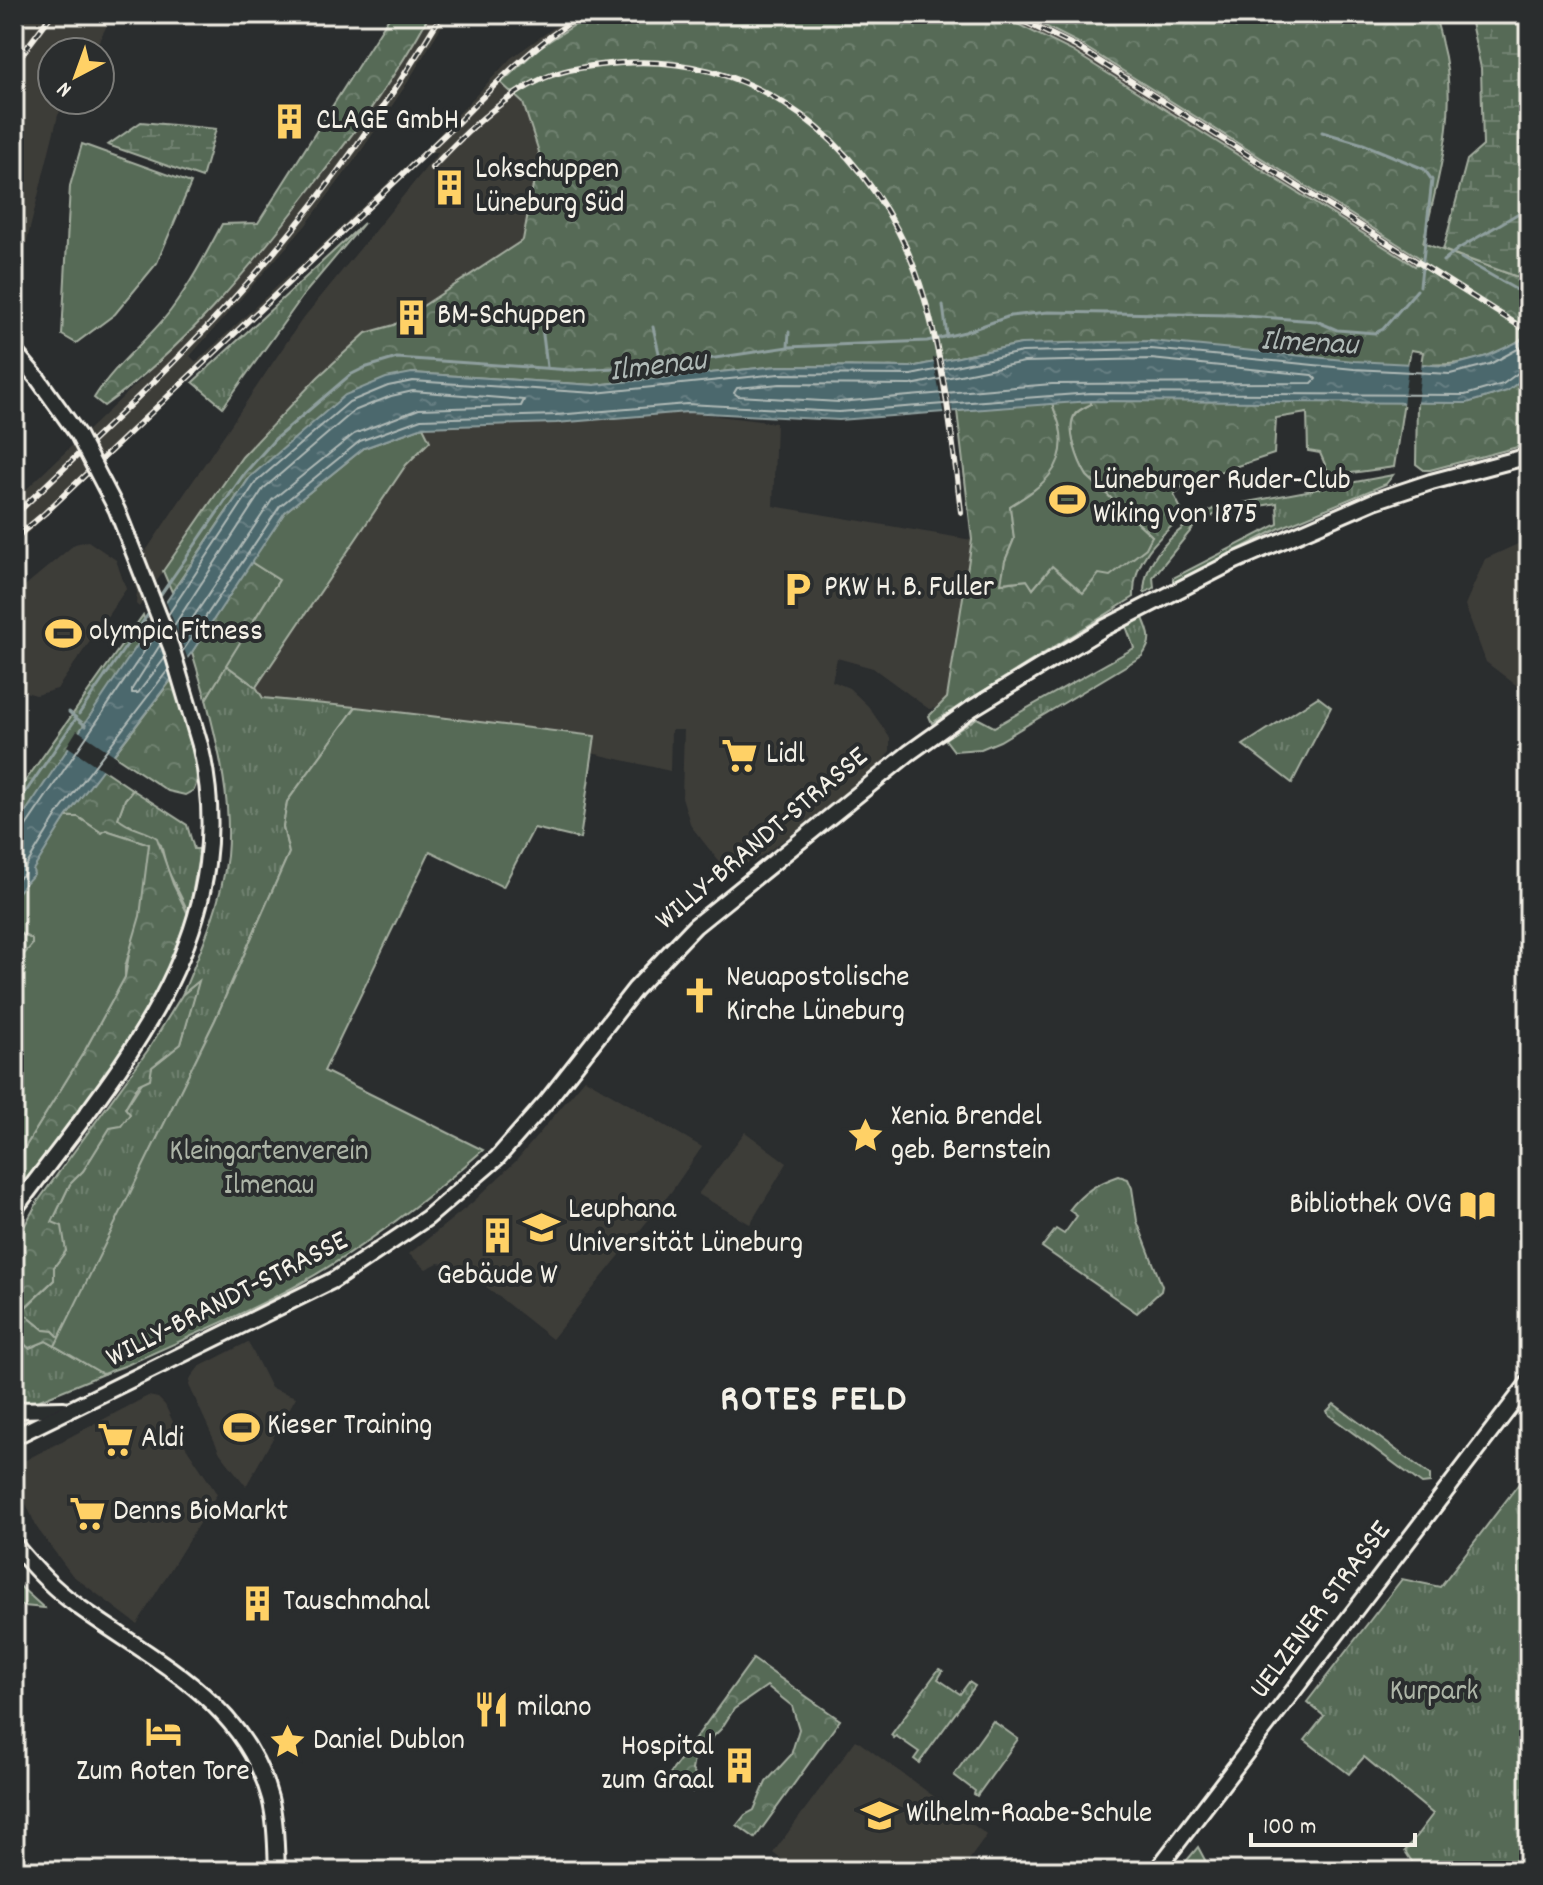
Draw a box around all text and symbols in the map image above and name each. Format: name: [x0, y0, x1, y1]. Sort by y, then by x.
north arrow: [36, 36, 116, 116]
text: N: [51, 73, 79, 104]
place label: CLAGE GmbH: [316, 101, 459, 144]
building icon: CLAGE GmbH: [271, 103, 309, 141]
place label: Lokschuppen Lüneburg Süd: [475, 150, 625, 227]
building icon: Lokschuppen Lüneburg Süd: [430, 169, 468, 207]
place label: BM-Schuppen: [437, 296, 586, 339]
building icon: BM-Schuppen: [392, 298, 430, 336]
water label: Ilmenau: [1259, 319, 1361, 371]
water label: Ilmenau: [607, 339, 711, 397]
place label: Lüneburger Ruder-Club Wiking von 1875: [1093, 461, 1351, 538]
sports icon: Lüneburger Ruder-Club Wiking von 1875: [1048, 480, 1086, 518]
place label: PKW H. B. Fuller: [824, 568, 994, 611]
parking icon: PKW H. B. Fuller: [779, 570, 817, 608]
place label: olympic Fitness: [89, 612, 263, 655]
sports icon: olympic Fitness: [44, 614, 82, 652]
place label: Lidl: [766, 735, 805, 778]
supermarket icon: Lidl: [721, 737, 759, 775]
street label: WILLY-BRANDT-STRASSE: [647, 738, 879, 942]
place label: Neuapostolische Kirche Lüneburg: [726, 958, 910, 1035]
church icon: Neuapostolische Kirche Lüneburg: [681, 977, 719, 1015]
place label: Xenia Brendel geb. Bernstein: [891, 1097, 1051, 1174]
place icon: Xenia Brendel geb. Bernstein: [846, 1116, 884, 1154]
park label: Kleingartenverein Ilmenau: [169, 1132, 369, 1209]
place label: Bibliothek OVG: [1289, 1185, 1452, 1228]
library icon: Bibliothek OVG: [1459, 1187, 1497, 1225]
place label: Leuphana Universität Lüneburg: [568, 1190, 803, 1267]
school or university icon: Leuphana Universität Lüneburg: [523, 1209, 561, 1247]
building icon: Gebäude W: [478, 1217, 516, 1255]
street label: WILLY-BRANDT-STRASSE: [100, 1221, 357, 1381]
place label: Gebäude W: [437, 1256, 558, 1299]
district label: ROTES FELD: [720, 1374, 908, 1429]
place label: Kieser Training: [267, 1406, 432, 1449]
sports icon: Kieser Training: [222, 1408, 260, 1446]
place label: Aldi: [141, 1419, 184, 1462]
supermarket icon: Aldi: [96, 1421, 134, 1459]
place label: Denns BioMarkt: [113, 1492, 288, 1535]
supermarket icon: Denns BioMarkt: [68, 1494, 106, 1532]
street label: UELZENER STRASSE: [1241, 1513, 1404, 1709]
place label: Tauschmahal: [283, 1582, 430, 1625]
building icon: Tauschmahal: [238, 1584, 276, 1622]
park label: Kurpark: [1389, 1672, 1479, 1715]
place label: milano: [517, 1688, 592, 1731]
restaurant icon: milano: [472, 1690, 510, 1728]
hotel icon: Zum Roten Tore: [144, 1713, 182, 1751]
place label: Daniel Dublon: [313, 1721, 465, 1764]
place icon: Daniel Dublon: [268, 1723, 306, 1761]
place label: Hospital zum Graal: [601, 1727, 714, 1804]
building icon: Hospital zum Graal: [721, 1746, 759, 1784]
place label: Zum Roten Tore: [76, 1752, 250, 1795]
place label: Wilhelm-Raabe-Schule: [906, 1794, 1152, 1837]
school or university icon: Wilhelm-Raabe-Schule: [861, 1796, 899, 1834]
scale bar: [1251, 1797, 1415, 1847]
text: 100 m: [1263, 1811, 1316, 1845]

